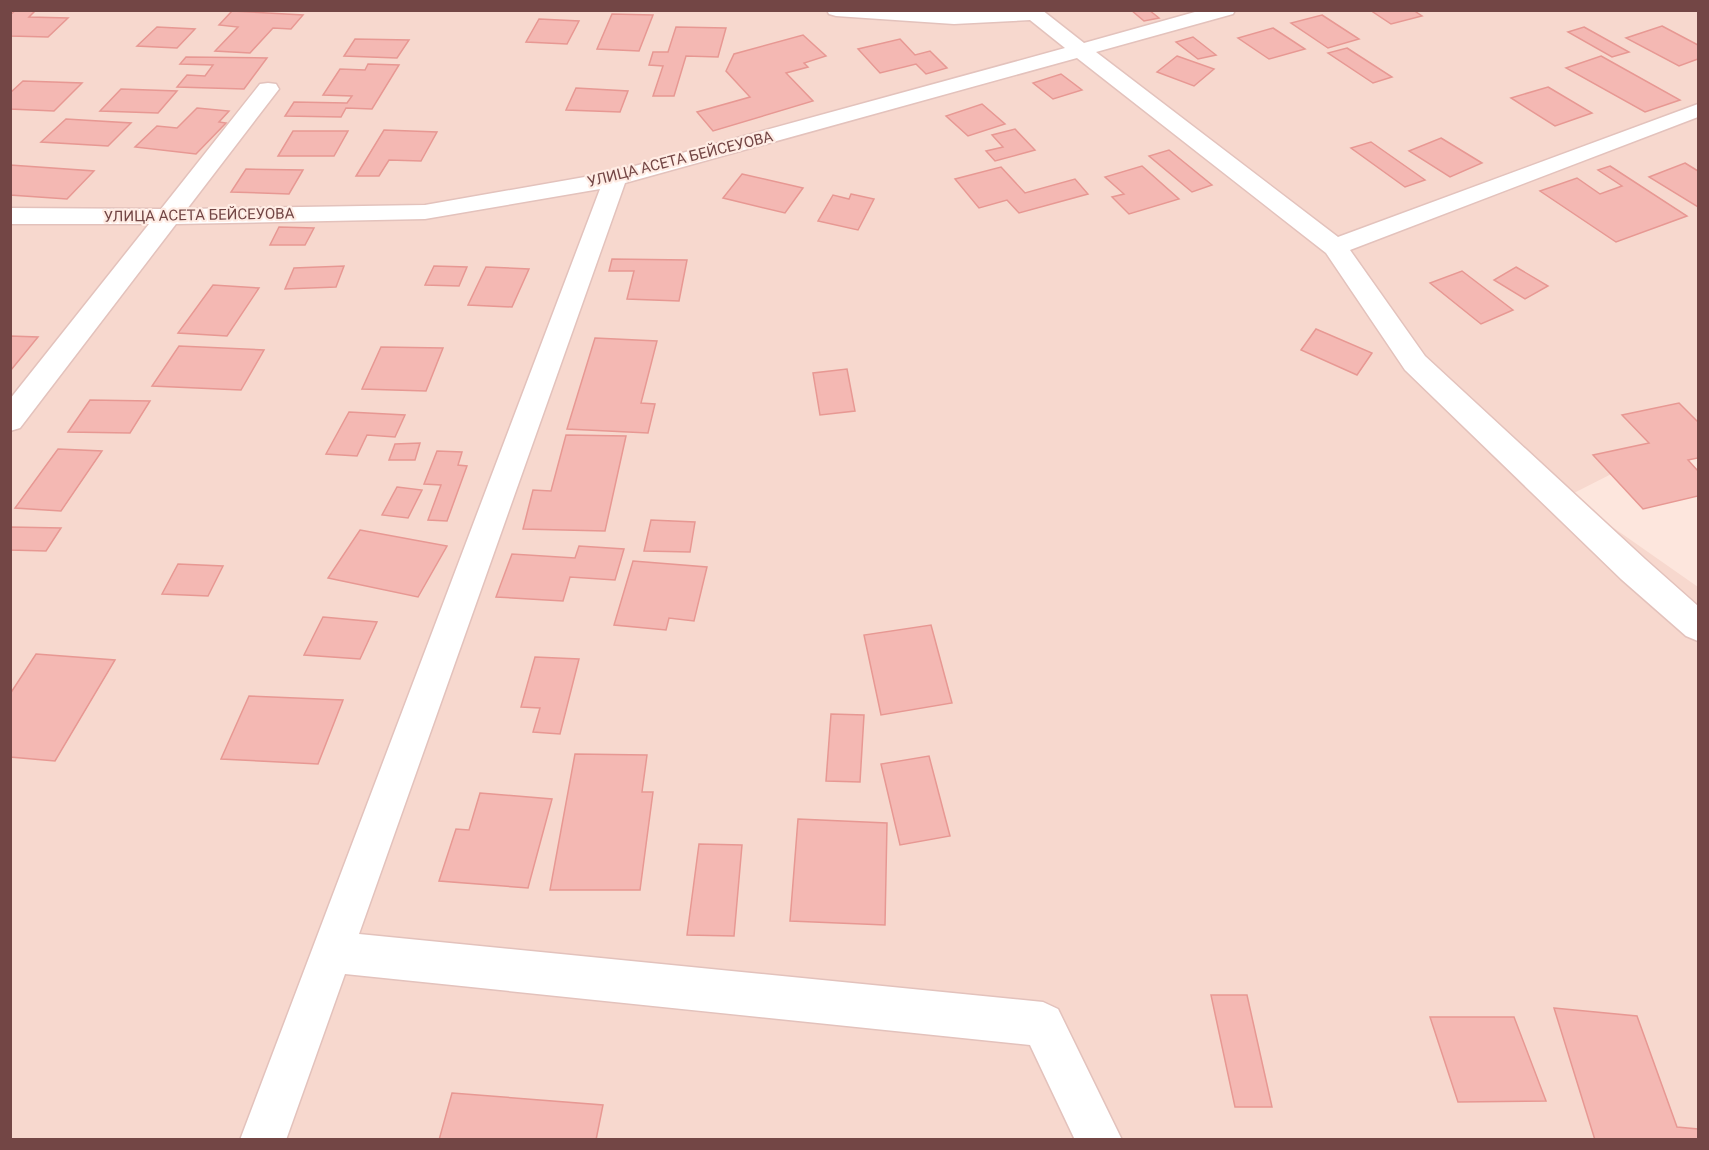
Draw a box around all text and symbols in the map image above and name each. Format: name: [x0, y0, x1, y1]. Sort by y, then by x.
street label: УЛИЦА АСЕТА БЕЙСЕУОВА: [585, 127, 775, 191]
street label: УЛИЦА АСЕТА БЕЙСЕУОВА: [104, 204, 295, 226]

